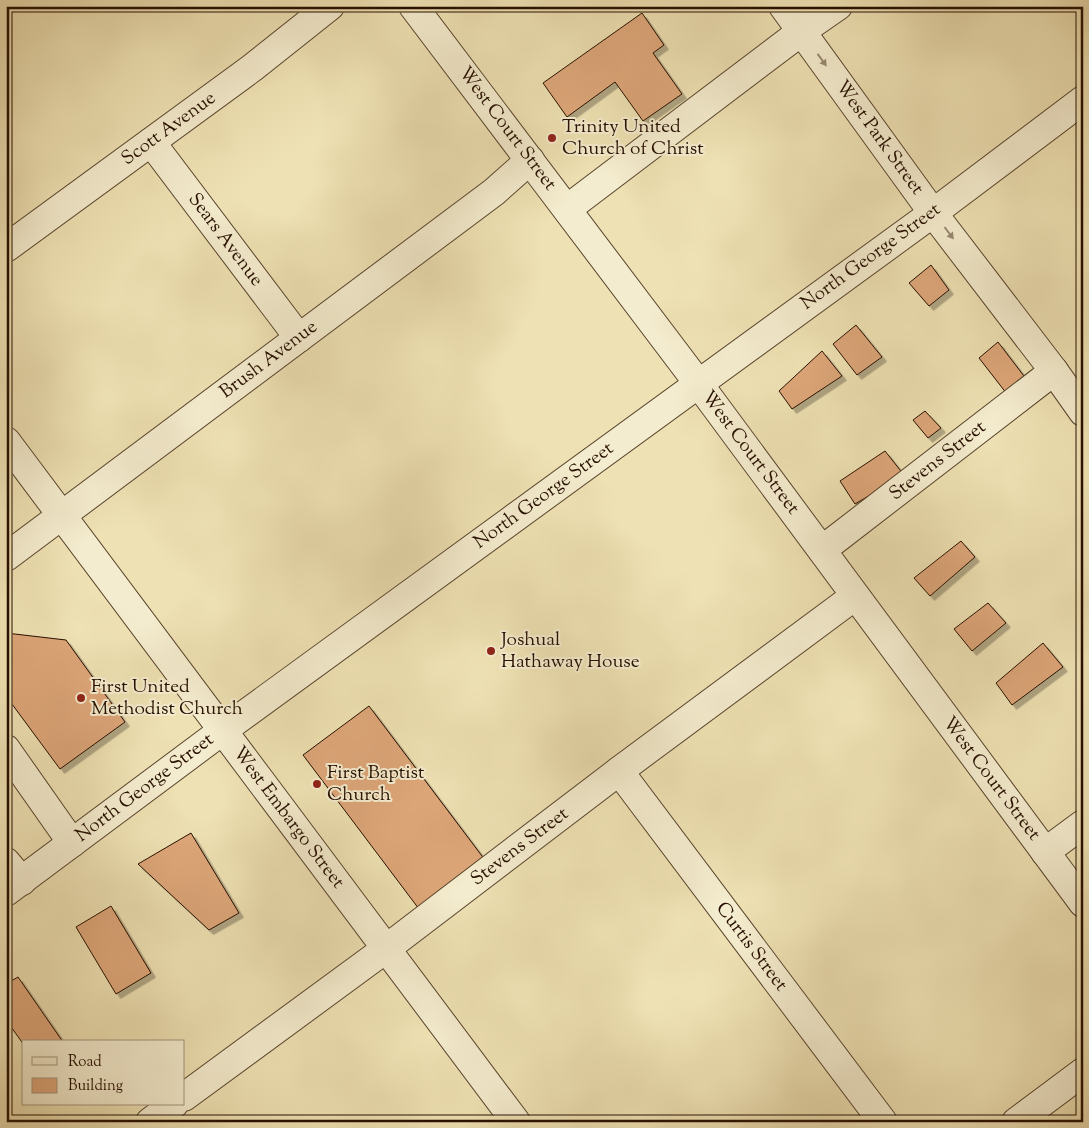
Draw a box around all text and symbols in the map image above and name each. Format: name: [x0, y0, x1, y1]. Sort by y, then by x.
one-way arrow: [817, 53, 828, 66]
street label: West Court Street: [451, 61, 563, 197]
street label: West Park Street: [828, 75, 930, 201]
street label: Scott Avenue: [116, 85, 222, 172]
place label: Trinity United Church of Christ: [562, 114, 704, 163]
marker: Trinity United Church of Christ: [546, 132, 558, 144]
street label: Sears Avenue: [181, 188, 269, 292]
street label: North George Street: [795, 197, 947, 317]
one-way arrow: [944, 227, 954, 240]
street label: Brush Avenue: [214, 314, 324, 406]
street label: West Court Street: [694, 385, 806, 521]
street label: Stevens Street: [884, 414, 993, 507]
street label: North George Street: [468, 436, 620, 556]
place label: Joshual Hathaway House: [500, 627, 640, 676]
marker: Joshual Hathaway House: [485, 645, 497, 657]
place label: First United Methodist Church: [91, 674, 243, 723]
marker: First United Methodist Church: [75, 692, 87, 704]
street label: West Court Street: [935, 711, 1047, 847]
street label: North George Street: [70, 727, 220, 849]
street label: West Embargo Street: [226, 741, 351, 895]
place label: First Baptist Church: [327, 760, 425, 809]
marker: First Baptist Church: [311, 778, 323, 790]
street label: Stevens Street: [465, 801, 575, 893]
street label: Curtis Street: [708, 897, 794, 998]
legend: [22, 1040, 185, 1106]
text: Road: [68, 1052, 102, 1073]
text: Building: [68, 1076, 123, 1097]

